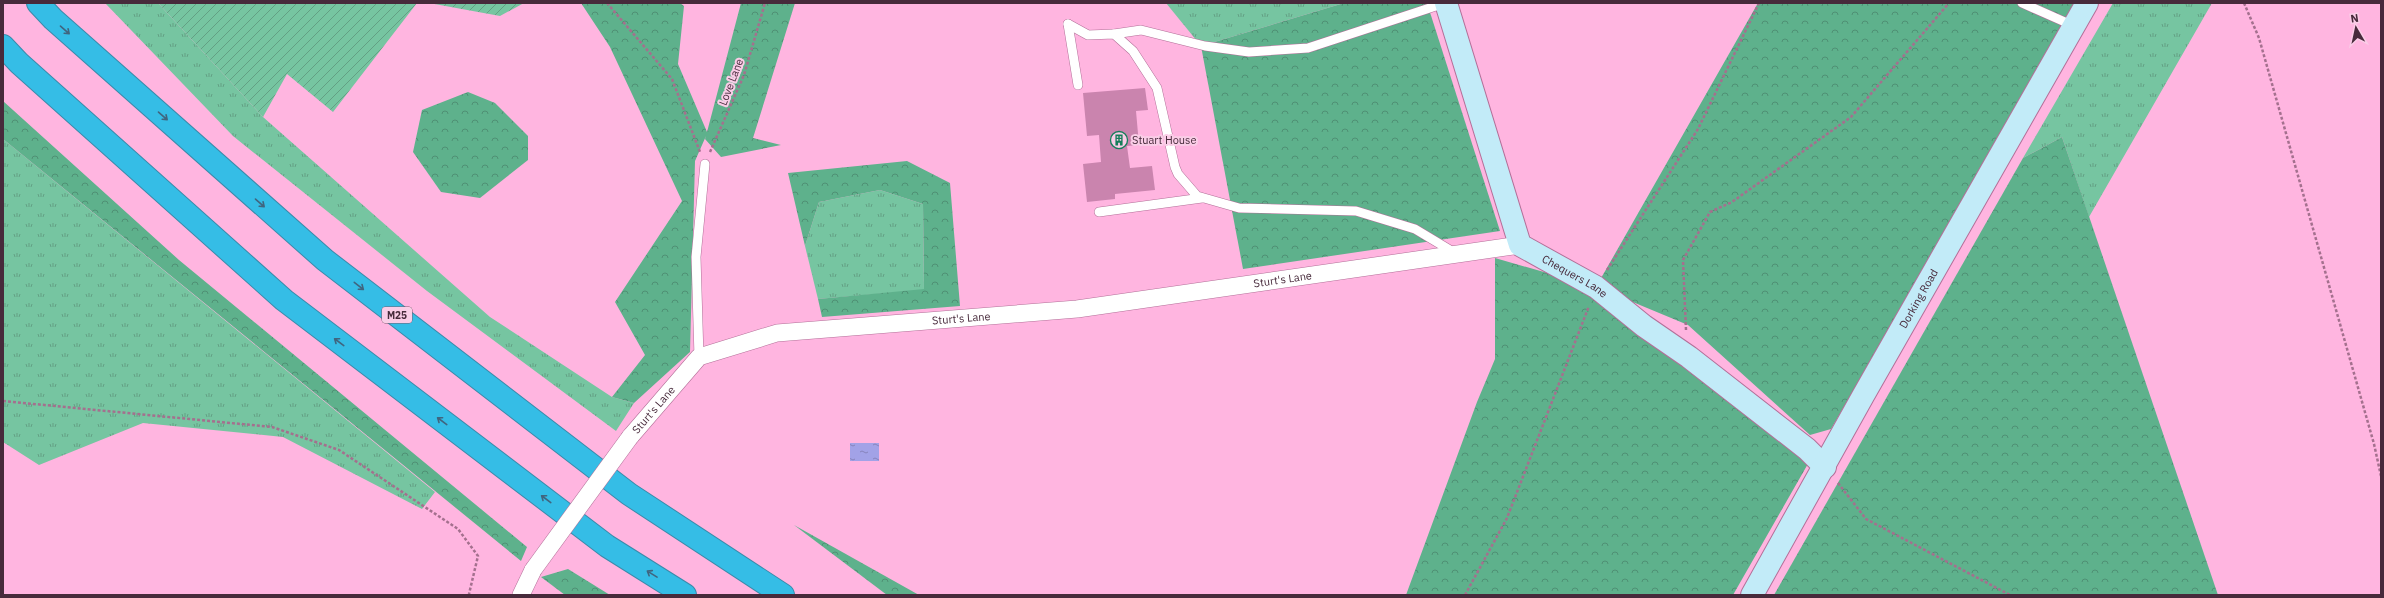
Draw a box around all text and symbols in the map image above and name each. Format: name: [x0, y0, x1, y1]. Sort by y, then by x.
north arrow: [2336, 8, 2376, 48]
text: N: [2349, 11, 2359, 26]
one-way arrow: [60, 26, 71, 35]
street label: Love Lane: [716, 57, 746, 107]
one-way arrow: [158, 112, 168, 121]
building icon: Stuart House: [1109, 130, 1129, 150]
place label: Stuart House: [1132, 133, 1197, 147]
one-way arrow: [255, 198, 265, 207]
street label: Chequers Lane: [1540, 252, 1610, 301]
street label: Dorking Road: [1896, 266, 1941, 331]
street label: Sturt's Lane: [1253, 268, 1313, 290]
one-way arrow: [354, 282, 365, 291]
road number: M25: [382, 307, 412, 323]
street label: Sturt's Lane: [931, 309, 991, 328]
one-way arrow: [333, 338, 344, 346]
street label: Sturt's Lane: [629, 383, 678, 437]
one-way arrow: [437, 416, 448, 425]
one-way arrow: [540, 495, 551, 504]
one-way arrow: [647, 570, 658, 578]

